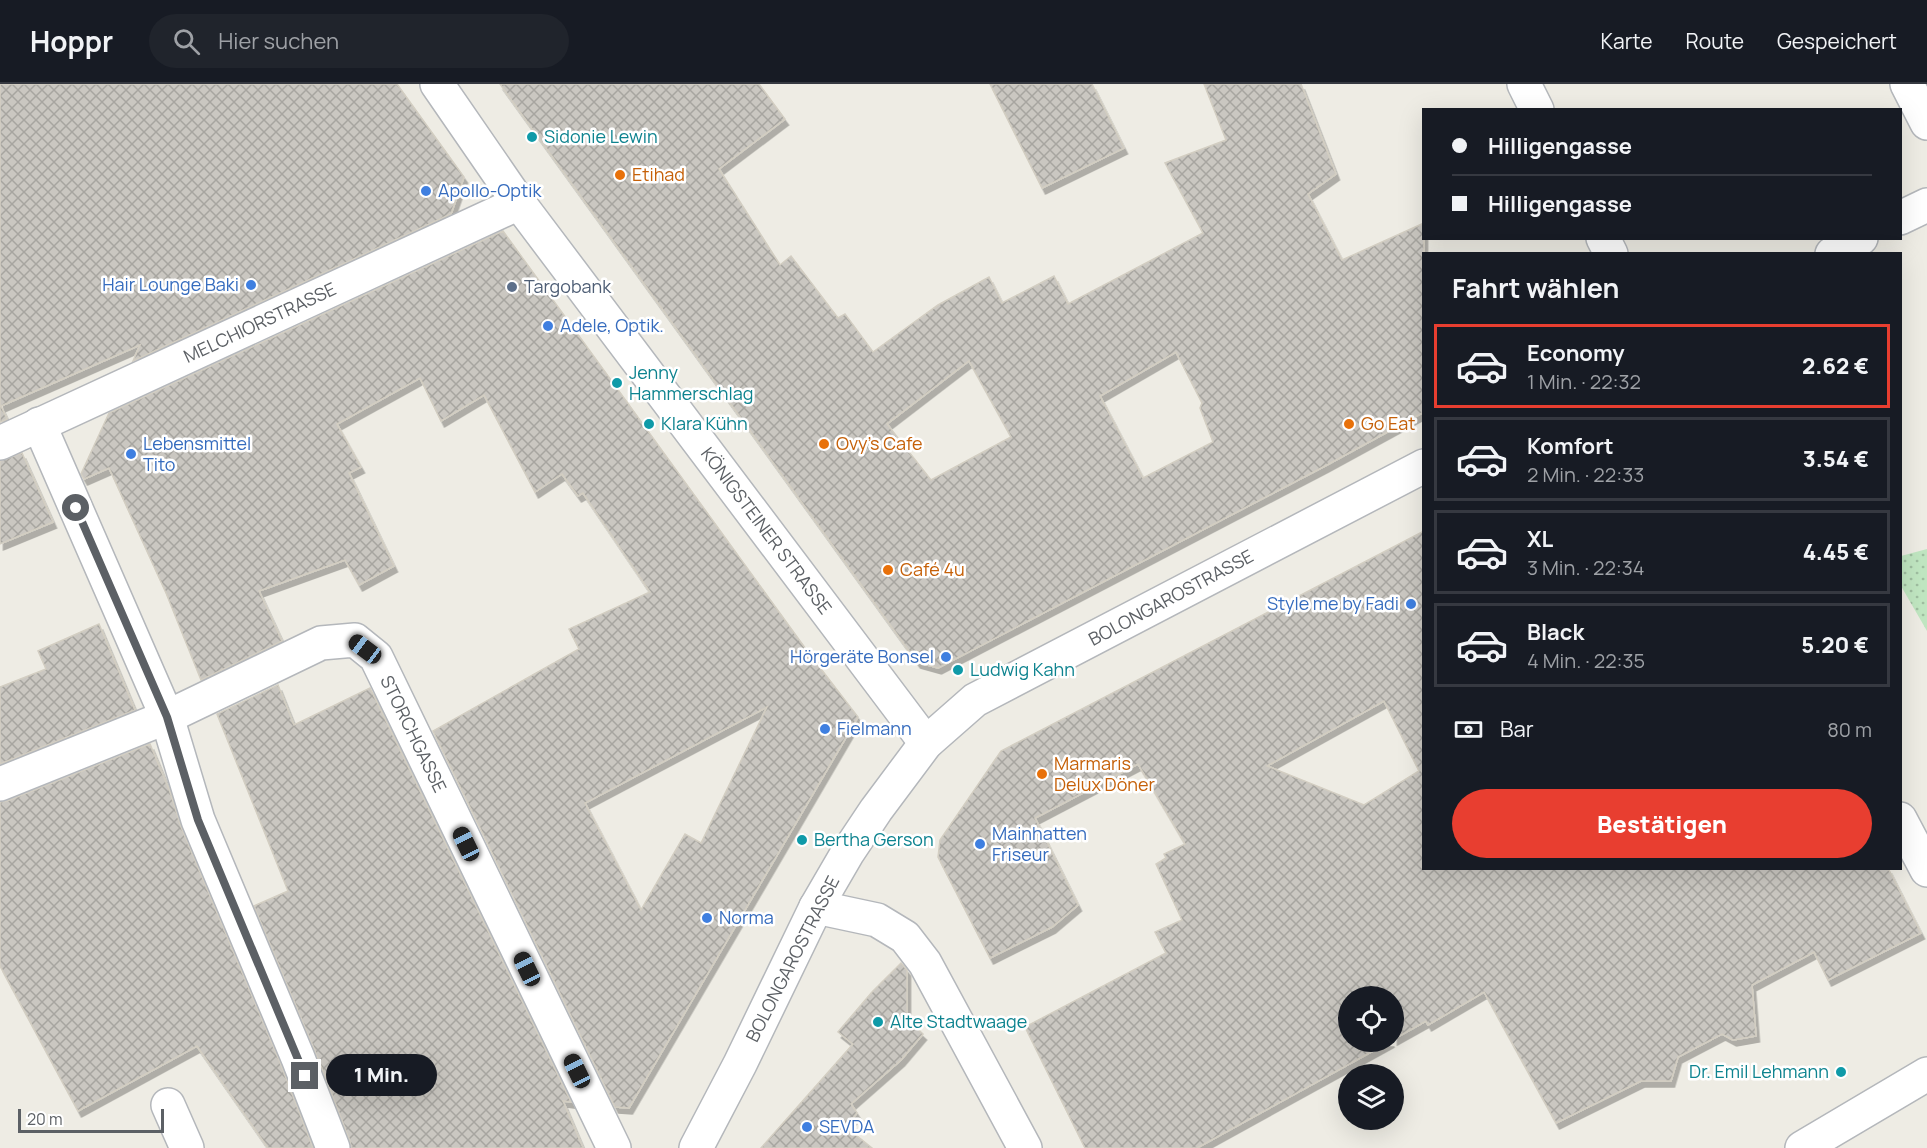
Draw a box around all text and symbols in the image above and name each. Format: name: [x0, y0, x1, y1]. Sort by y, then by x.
search box: [149, 14, 569, 68]
text: Hoppr: [30, 22, 113, 60]
icon: search: [170, 25, 203, 58]
text: Hier suchen: [218, 26, 339, 56]
text: Karte: [1601, 27, 1653, 55]
text: Route: [1686, 27, 1744, 55]
text: Gespeichert: [1777, 27, 1897, 55]
place label: Sidonie Lewin: [544, 124, 658, 148]
marker: Sidonie Lewin: [525, 130, 539, 144]
text: Hilligengasse: [1488, 131, 1632, 161]
place label: Etihad: [632, 162, 685, 186]
marker: Etihad: [613, 168, 627, 182]
place label: Apollo-Optik: [438, 178, 542, 202]
marker: Apollo-Optik: [419, 184, 433, 198]
text: Hilligengasse: [1488, 189, 1632, 219]
text: Fahrt wählen: [1452, 269, 1620, 306]
place label: Hair Lounge Baki: [102, 272, 239, 296]
place label: Targobank: [524, 274, 612, 298]
street label: MELCHIORSTRASSE: [180, 276, 340, 368]
marker: Hair Lounge Baki: [244, 278, 258, 292]
marker: Targobank: [505, 280, 519, 294]
place label: Adele, Optik.: [560, 313, 664, 337]
marker: Adele, Optik.: [541, 319, 555, 333]
text: Economy: [1527, 338, 1625, 368]
icon: car: [1455, 339, 1509, 393]
text: 2.62 €: [1802, 351, 1869, 381]
place label: Jenny Hammerschlag: [629, 360, 753, 405]
text: 1 Min. · 22:32: [1527, 368, 1641, 395]
marker: Jenny Hammerschlag: [610, 376, 624, 390]
place label: Klara Kühn: [661, 411, 748, 435]
place label: Go Eat: [1361, 411, 1415, 435]
marker: Klara Kühn: [642, 417, 656, 431]
marker: Go Eat: [1342, 417, 1356, 431]
place label: Lebensmittel Tito: [143, 431, 251, 476]
place label: Ovy's Cafe: [836, 431, 923, 455]
text: Komfort: [1527, 431, 1614, 461]
icon: car: [1455, 432, 1509, 486]
marker: Ovy's Cafe: [817, 437, 831, 451]
street label: KÖNIGSTEINER STRASSE: [696, 442, 837, 619]
text: 3.54 €: [1803, 444, 1869, 474]
marker: Lebensmittel Tito: [124, 447, 138, 461]
text: 2 Min. · 22:33: [1527, 461, 1644, 488]
route start: [62, 494, 89, 521]
text: XL: [1527, 524, 1553, 554]
icon: car: [1455, 525, 1509, 579]
text: 4.45 €: [1803, 537, 1869, 567]
street label: BOLONGAROSTRASSE: [1084, 543, 1257, 651]
text: 3 Min. · 22:34: [1527, 554, 1645, 581]
place label: Café 4u: [900, 557, 965, 581]
marker: Café 4u: [881, 563, 895, 577]
place label: Style me by Fadi: [1267, 591, 1399, 615]
marker: Style me by Fadi: [1404, 597, 1418, 611]
text: Black: [1527, 617, 1584, 647]
icon: car: [1455, 618, 1509, 672]
text: 5.20 €: [1801, 630, 1869, 660]
car: [345, 631, 385, 667]
place label: Hörgeräte Bonsel: [790, 644, 934, 668]
text: 4 Min. · 22:35: [1527, 647, 1645, 674]
marker: Hörgeräte Bonsel: [939, 650, 953, 664]
place label: Ludwig Kahn: [970, 657, 1075, 681]
marker: Ludwig Kahn: [951, 663, 965, 677]
street label: STORCHGASSE: [375, 671, 453, 796]
icon: cash: [1452, 713, 1485, 746]
text: Bar: [1500, 714, 1534, 744]
place label: Fielmann: [837, 716, 912, 740]
text: 80 m: [1827, 716, 1872, 743]
marker: Fielmann: [818, 722, 832, 736]
place label: Marmaris Delux Döner: [1054, 751, 1155, 796]
marker: Marmaris Delux Döner: [1035, 767, 1049, 781]
button: Bestätigen: [1452, 789, 1872, 858]
place label: Mainhatten Friseur: [992, 821, 1087, 866]
car: [450, 824, 482, 864]
place label: Bertha Gerson: [814, 827, 934, 851]
marker: Bertha Gerson: [795, 833, 809, 847]
marker: Mainhatten Friseur: [973, 837, 987, 851]
street label: BOLONGAROSTRASSE: [740, 871, 844, 1046]
place label: Norma: [719, 905, 774, 929]
marker: Norma: [700, 911, 714, 925]
car: [511, 949, 543, 989]
map controls: [1338, 986, 1404, 1130]
button: locate: [1338, 986, 1404, 1052]
place label: Alte Stadtwaage: [890, 1009, 1027, 1033]
marker: Alte Stadtwaage: [871, 1015, 885, 1029]
car: [561, 1051, 593, 1091]
callout: 1 Min.: [326, 1055, 437, 1097]
place label: Dr. Emil Lehmann: [1689, 1059, 1829, 1083]
text: 1 Min.: [354, 1061, 409, 1088]
route end: [291, 1062, 318, 1089]
button: layers: [1338, 1064, 1404, 1130]
marker: Dr. Emil Lehmann: [1834, 1065, 1848, 1079]
scale bar: [18, 1106, 164, 1134]
text: 20 m: [27, 1108, 63, 1130]
place label: SEVDA: [819, 1114, 875, 1138]
marker: SEVDA: [800, 1120, 814, 1134]

